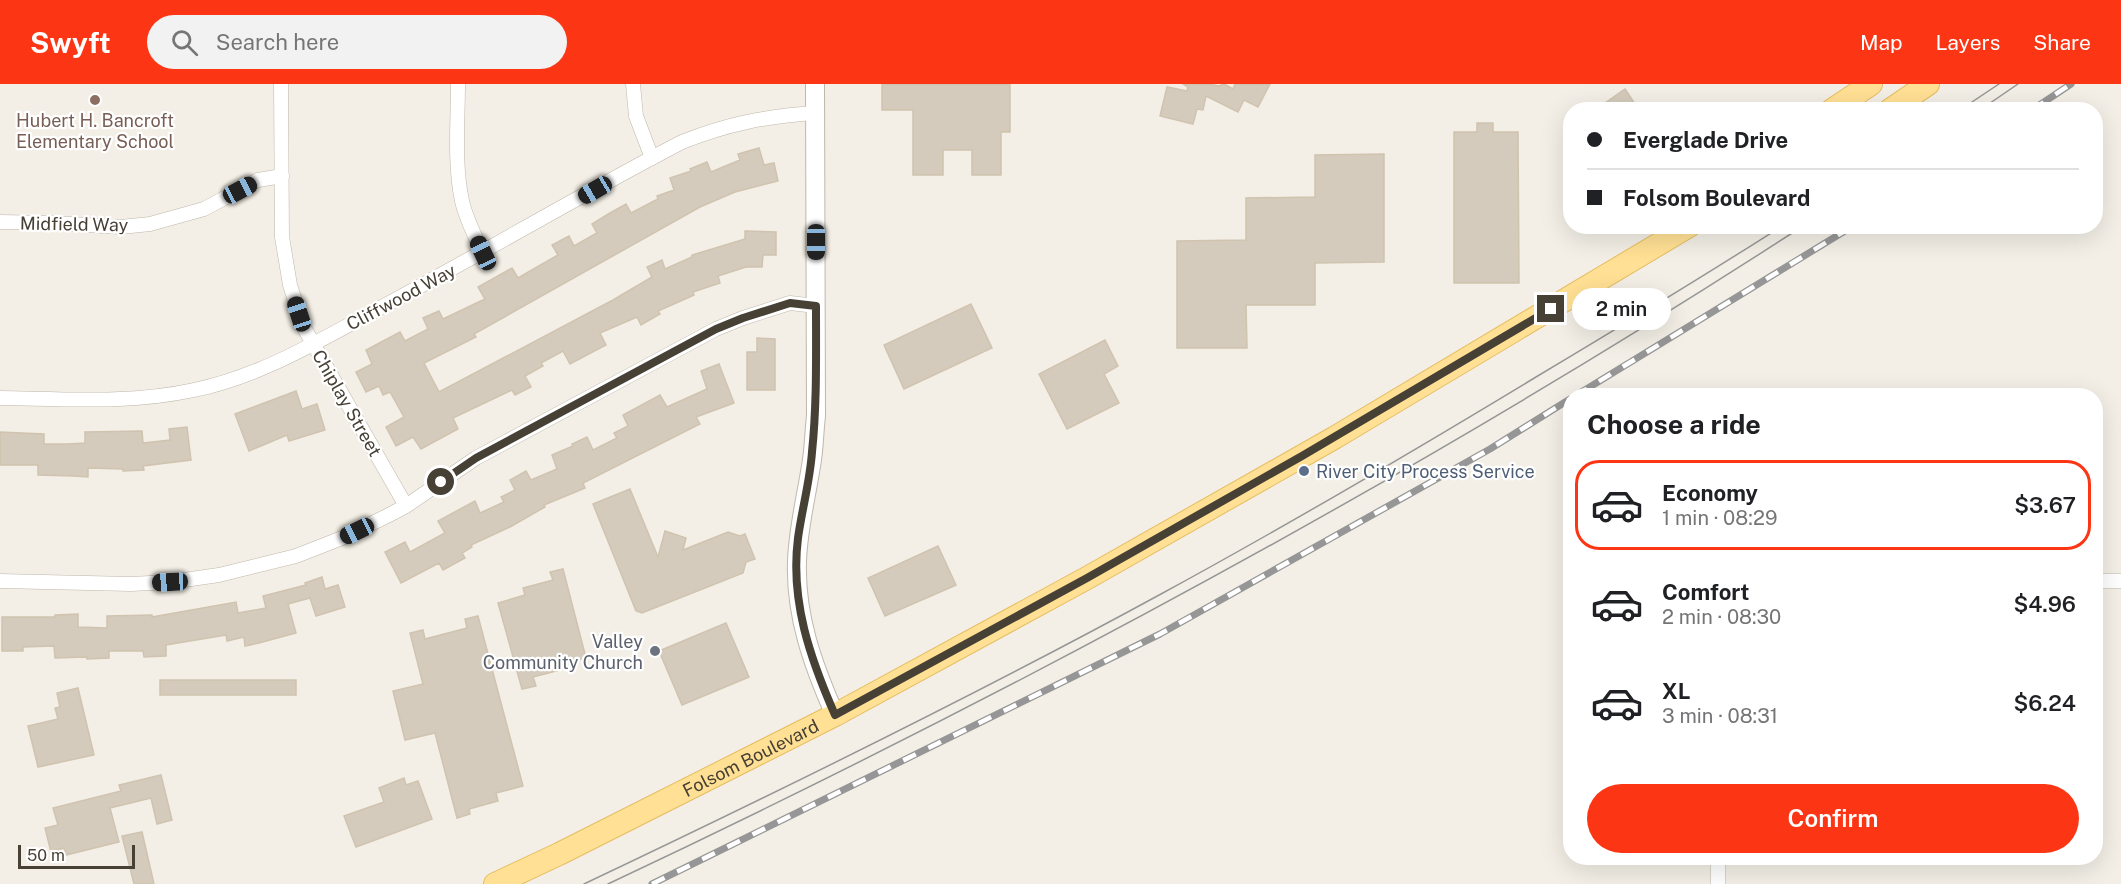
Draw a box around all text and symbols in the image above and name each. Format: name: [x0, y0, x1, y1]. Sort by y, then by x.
search box: [147, 15, 567, 69]
text: Swyft: [30, 26, 111, 59]
icon: search: [168, 26, 201, 59]
text: Search here: [216, 29, 339, 55]
text: Map: [1860, 30, 1903, 55]
text: Layers: [1936, 30, 2000, 55]
text: Share: [2033, 30, 2091, 55]
marker: Hubert H. Bancroft Elementary School: [88, 93, 102, 107]
place label: Hubert H. Bancroft Elementary School: [16, 110, 174, 152]
text: Everglade Drive: [1623, 127, 1788, 153]
car: [575, 173, 615, 207]
car: [220, 174, 260, 206]
text: Folsom Boulevard: [1623, 185, 1810, 211]
street label: Midfield Way: [20, 213, 129, 235]
car: [807, 224, 825, 260]
car: [467, 233, 499, 273]
street label: Cliffwood Way: [343, 259, 460, 335]
callout: 2 min: [1572, 288, 1671, 330]
car: [285, 294, 313, 334]
route end: [1537, 295, 1564, 322]
text: 2 min: [1596, 297, 1647, 321]
street label: Chiplay Street: [308, 346, 386, 460]
text: Choose a ride: [1587, 408, 1761, 440]
place label: River City Process Service: [1316, 461, 1535, 482]
marker: River City Process Service: [1297, 464, 1311, 478]
route start: [427, 468, 454, 495]
icon: car: [1590, 478, 1644, 532]
text: Economy: [1662, 480, 1758, 506]
text: $3.67: [2014, 492, 2076, 518]
text: 1 min · 08:29: [1662, 506, 1777, 530]
car: [337, 515, 377, 547]
car: [152, 572, 188, 592]
icon: car: [1590, 577, 1644, 631]
text: Comfort: [1662, 579, 1749, 605]
text: $4.96: [2013, 591, 2076, 617]
text: 2 min · 08:30: [1662, 605, 1781, 629]
place label: Valley Community Church: [483, 631, 643, 673]
marker: Valley Community Church: [648, 644, 662, 658]
icon: car: [1590, 676, 1644, 730]
text: XL: [1662, 678, 1690, 704]
text: $6.24: [2013, 690, 2076, 716]
text: 3 min · 08:31: [1662, 704, 1778, 728]
street label: Folsom Boulevard: [679, 715, 822, 801]
button: Confirm: [1587, 784, 2079, 853]
scale bar: [18, 842, 135, 870]
text: 50 m: [27, 846, 65, 865]

